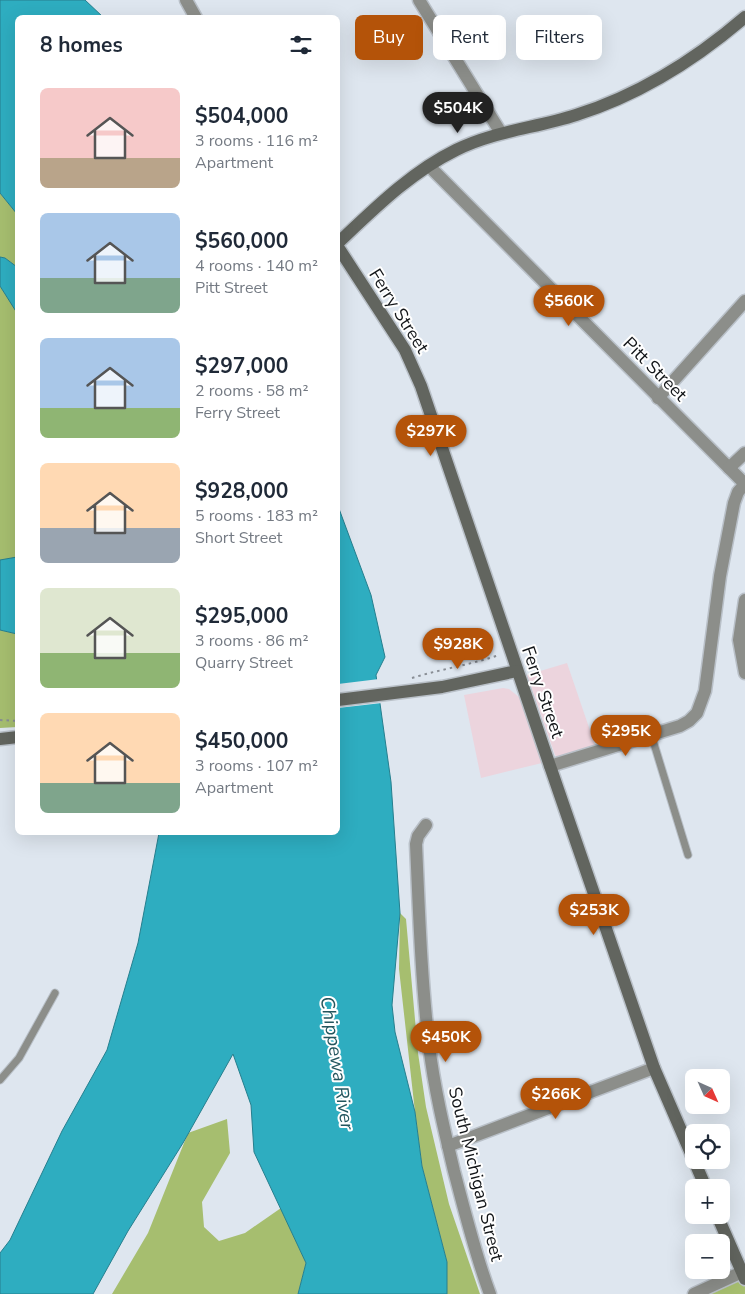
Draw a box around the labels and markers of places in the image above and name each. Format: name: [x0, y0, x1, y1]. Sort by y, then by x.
pin: $504K: [423, 92, 493, 134]
pin: $560K: [534, 284, 604, 327]
pin: $297K: [396, 414, 466, 457]
pin: $928K: [423, 628, 493, 670]
pin: $295K: [591, 714, 661, 757]
pin: $253K: [559, 894, 629, 936]
pin: $450K: [411, 1020, 481, 1063]
pin: $266K: [521, 1078, 591, 1120]

